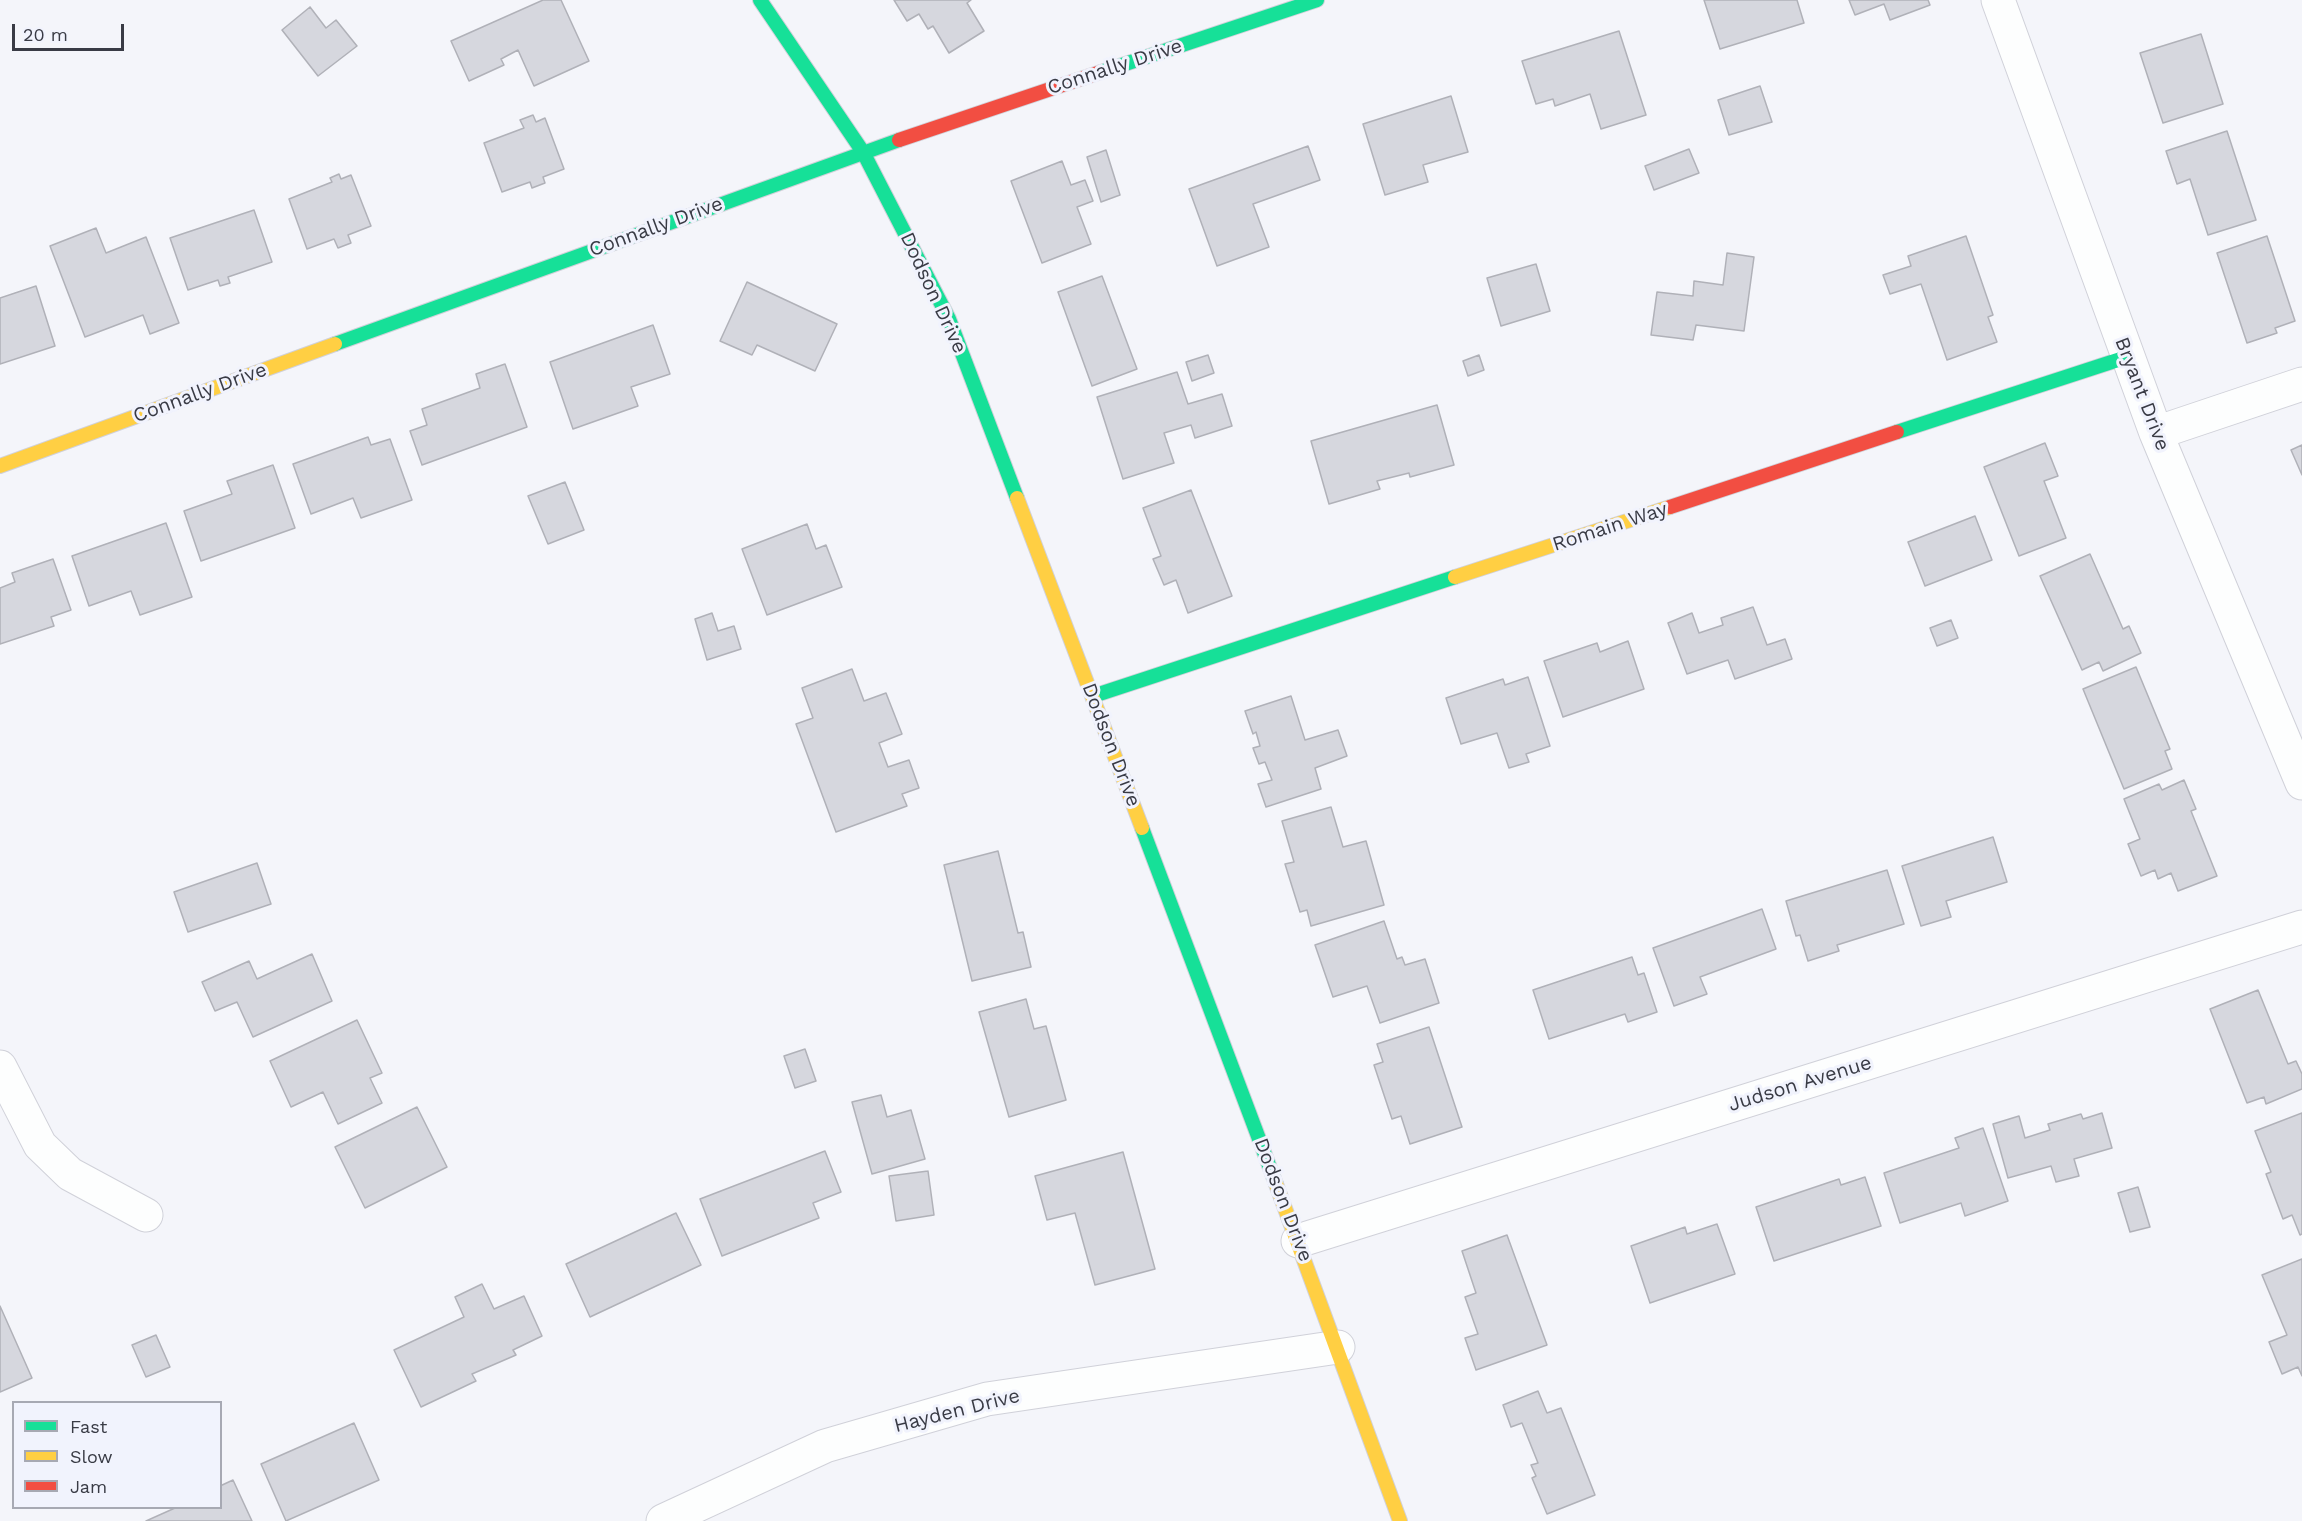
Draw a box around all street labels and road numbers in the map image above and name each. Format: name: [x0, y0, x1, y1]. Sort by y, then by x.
street label: Connally Drive: [1045, 34, 1185, 100]
street label: Connally Drive: [586, 192, 726, 262]
street label: Dodson Drive: [895, 229, 971, 357]
street label: Bryant Drive: [2109, 334, 2175, 454]
street label: Connally Drive: [130, 358, 270, 428]
street label: Romain Way: [1550, 497, 1670, 557]
street label: Dodson Drive: [1076, 680, 1146, 810]
street label: Judson Avenue: [1725, 1051, 1875, 1117]
street label: Dodson Drive: [1248, 1135, 1318, 1265]
street label: Hayden Drive: [892, 1384, 1022, 1438]

